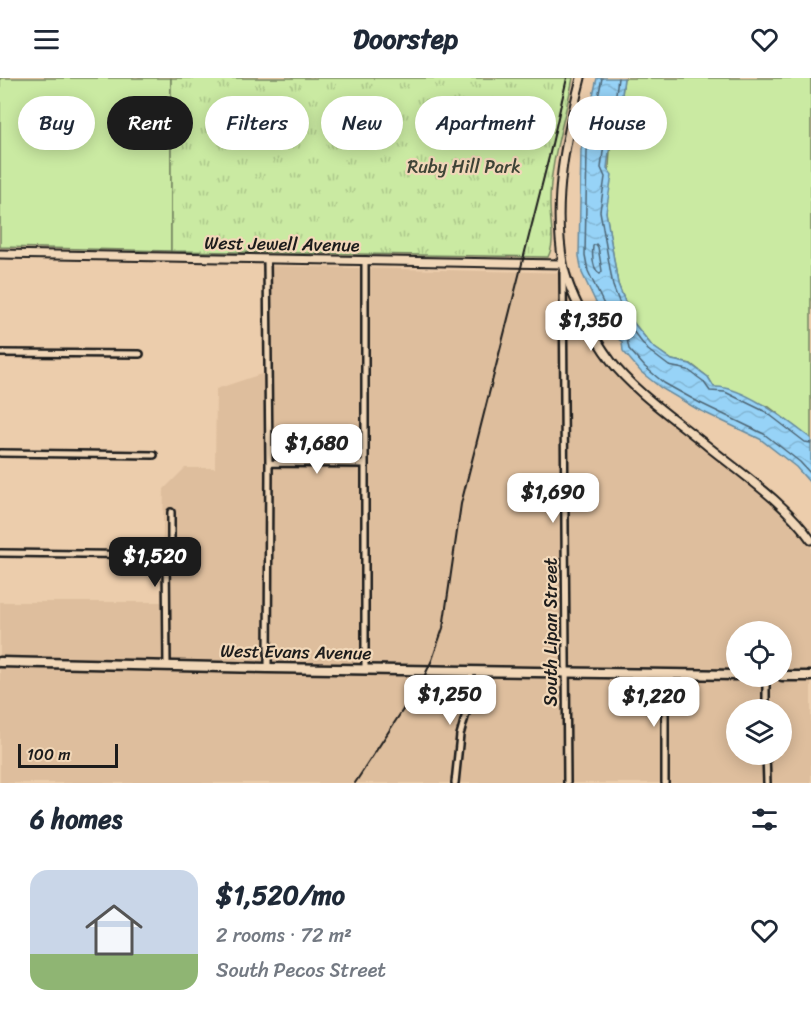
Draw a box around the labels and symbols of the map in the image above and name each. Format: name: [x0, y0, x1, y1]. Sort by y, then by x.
park label: Ruby Hill Park: [407, 151, 521, 183]
street label: West Jewell Avenue: [204, 227, 360, 261]
pin: $1,350: [542, 301, 640, 352]
pin: $1,680: [268, 424, 366, 475]
pin: $1,690: [504, 473, 602, 524]
pin: $1,520: [106, 537, 204, 588]
street label: South Lipan Street: [535, 557, 567, 706]
street label: West Evans Avenue: [220, 635, 372, 669]
pin: $1,250: [401, 675, 499, 726]
pin: $1,220: [605, 677, 703, 728]
scale bar: [18, 741, 118, 768]

